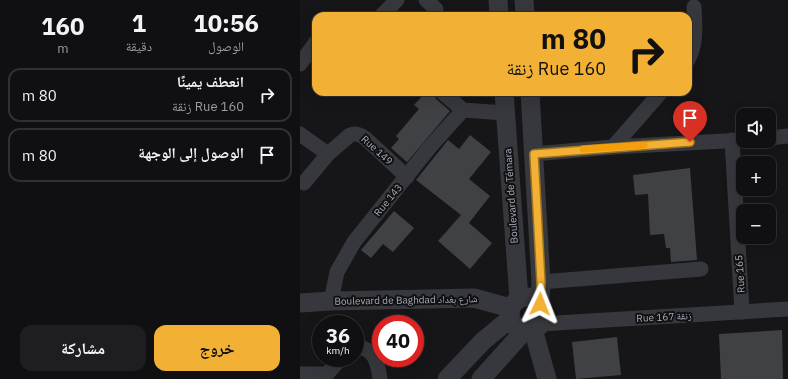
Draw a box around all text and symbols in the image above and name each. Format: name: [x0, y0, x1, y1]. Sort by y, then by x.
text: 1: [132, 7, 146, 39]
text: 10:56: [193, 7, 259, 39]
text: 160: [41, 10, 84, 42]
text: 80 m: [541, 20, 606, 57]
icon: right: [620, 28, 672, 80]
text: دقيقة: [126, 38, 152, 55]
text: الوصول: [208, 38, 244, 55]
text: m: [57, 40, 69, 57]
text: Rue 160 زنقة: [506, 57, 606, 80]
text: انعطف يمينًا: [177, 72, 244, 91]
icon: right: [256, 84, 278, 106]
text: 80 m: [22, 86, 57, 105]
text: Rue 160 زنقة: [172, 98, 244, 115]
pin: [673, 101, 707, 142]
icon: arrive: [679, 107, 701, 129]
map controls: [736, 108, 776, 244]
button: sound: [736, 108, 776, 148]
street label: Rue 149: [359, 132, 395, 168]
text: الوصول إلى الوجهة: [138, 143, 244, 162]
icon: arrive: [256, 144, 278, 166]
text: 80 m: [22, 146, 57, 165]
street label: Boulevard de Témara: [501, 147, 521, 244]
button: +: [736, 156, 776, 196]
street label: Rue 143: [371, 181, 405, 219]
button: −: [736, 204, 776, 244]
street label: Rue 165: [732, 255, 748, 293]
position arrow: [519, 283, 561, 325]
street label: Boulevard de Baghdad شارع بغداد: [334, 292, 478, 308]
street label: Rue 167 زنقة: [636, 309, 692, 325]
speed limit sign: 40: [372, 315, 424, 367]
text: 36: [326, 322, 350, 349]
button: مشاركة: [20, 325, 146, 371]
button: خروج: [154, 325, 280, 371]
text: km/h: [326, 344, 350, 357]

